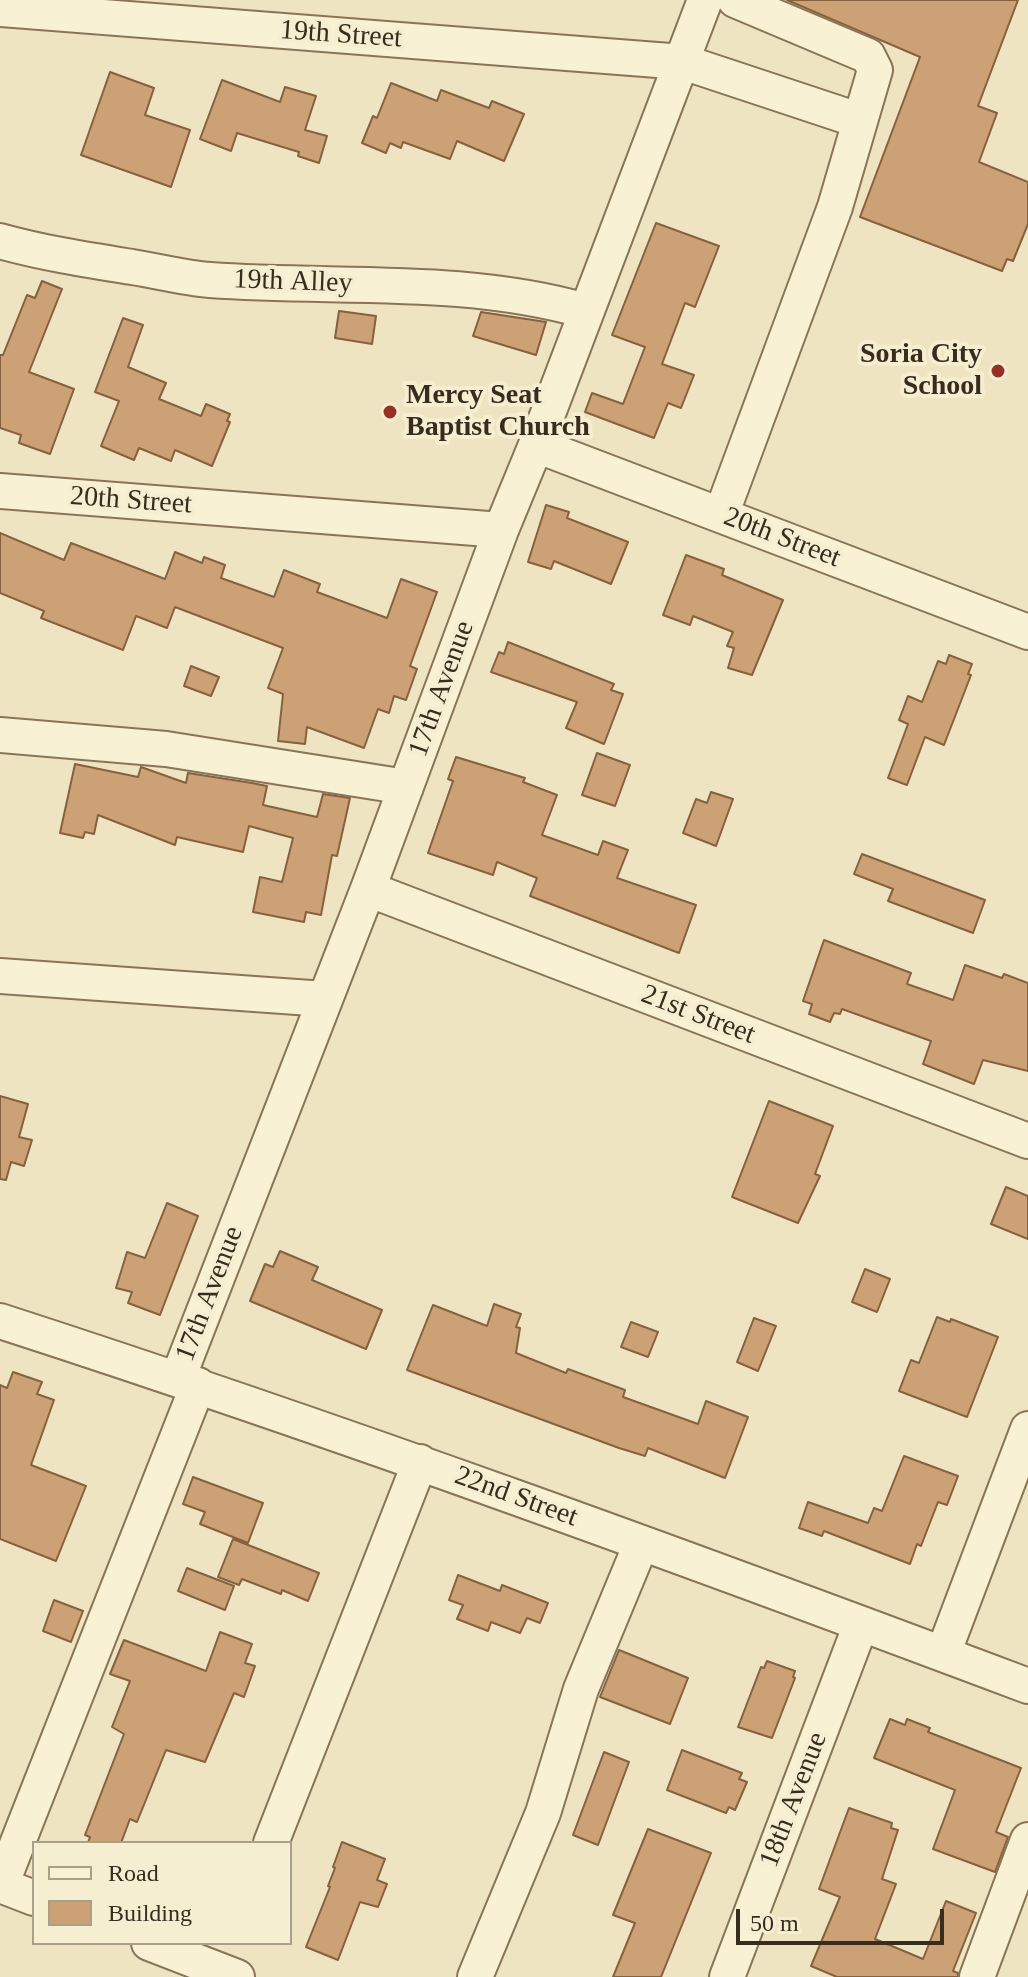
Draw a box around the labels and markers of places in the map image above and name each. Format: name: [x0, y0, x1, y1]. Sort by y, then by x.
place label: Soria City School: [860, 338, 982, 404]
marker: Soria City School: [989, 362, 1007, 380]
place label: Mercy Seat Baptist Church: [406, 379, 590, 445]
marker: Mercy Seat Baptist Church: [381, 403, 399, 421]

